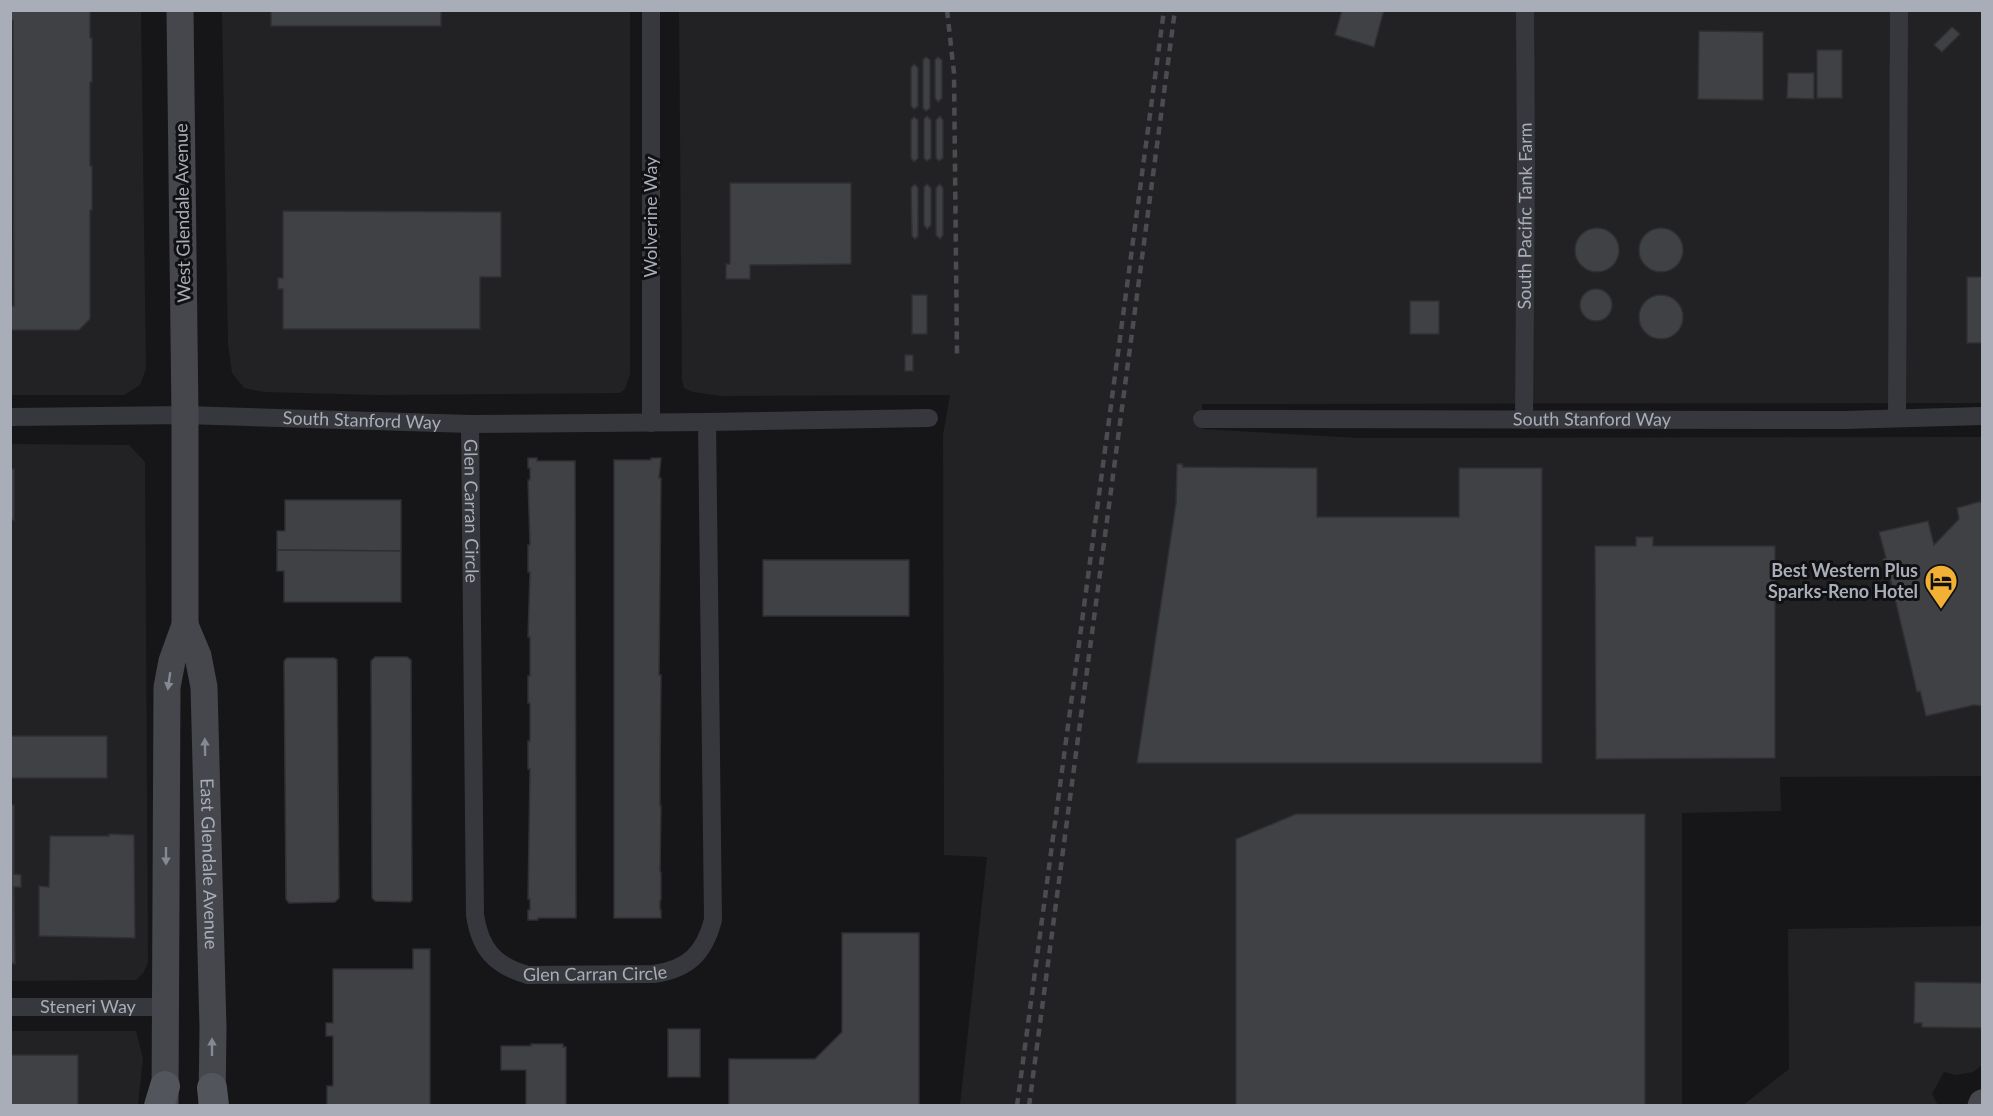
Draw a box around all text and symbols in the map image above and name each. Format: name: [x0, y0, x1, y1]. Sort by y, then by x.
street label: South Pacific Tank Farm: [1513, 122, 1536, 310]
street label: West Glendale Avenue: [169, 123, 195, 303]
street label: Wolverine Way: [639, 156, 661, 278]
street label: South Stanford Way: [282, 406, 442, 433]
street label: South Stanford Way: [1513, 407, 1672, 430]
street label: Glen Carran Circle: [460, 439, 484, 583]
place label: Best Western Plus Sparks-Reno Hotel: [1768, 559, 1918, 602]
hotel icon: Best Western Plus Sparks-Reno Hotel: [1923, 563, 1959, 610]
one-way arrow: [164, 672, 173, 691]
one-way arrow: [201, 738, 210, 757]
street label: East Glendale Avenue: [196, 778, 223, 950]
one-way arrow: [161, 846, 171, 865]
street label: Glen Carran Circle: [523, 960, 669, 985]
street label: Steneri Way: [40, 995, 137, 1017]
one-way arrow: [208, 1038, 217, 1057]

